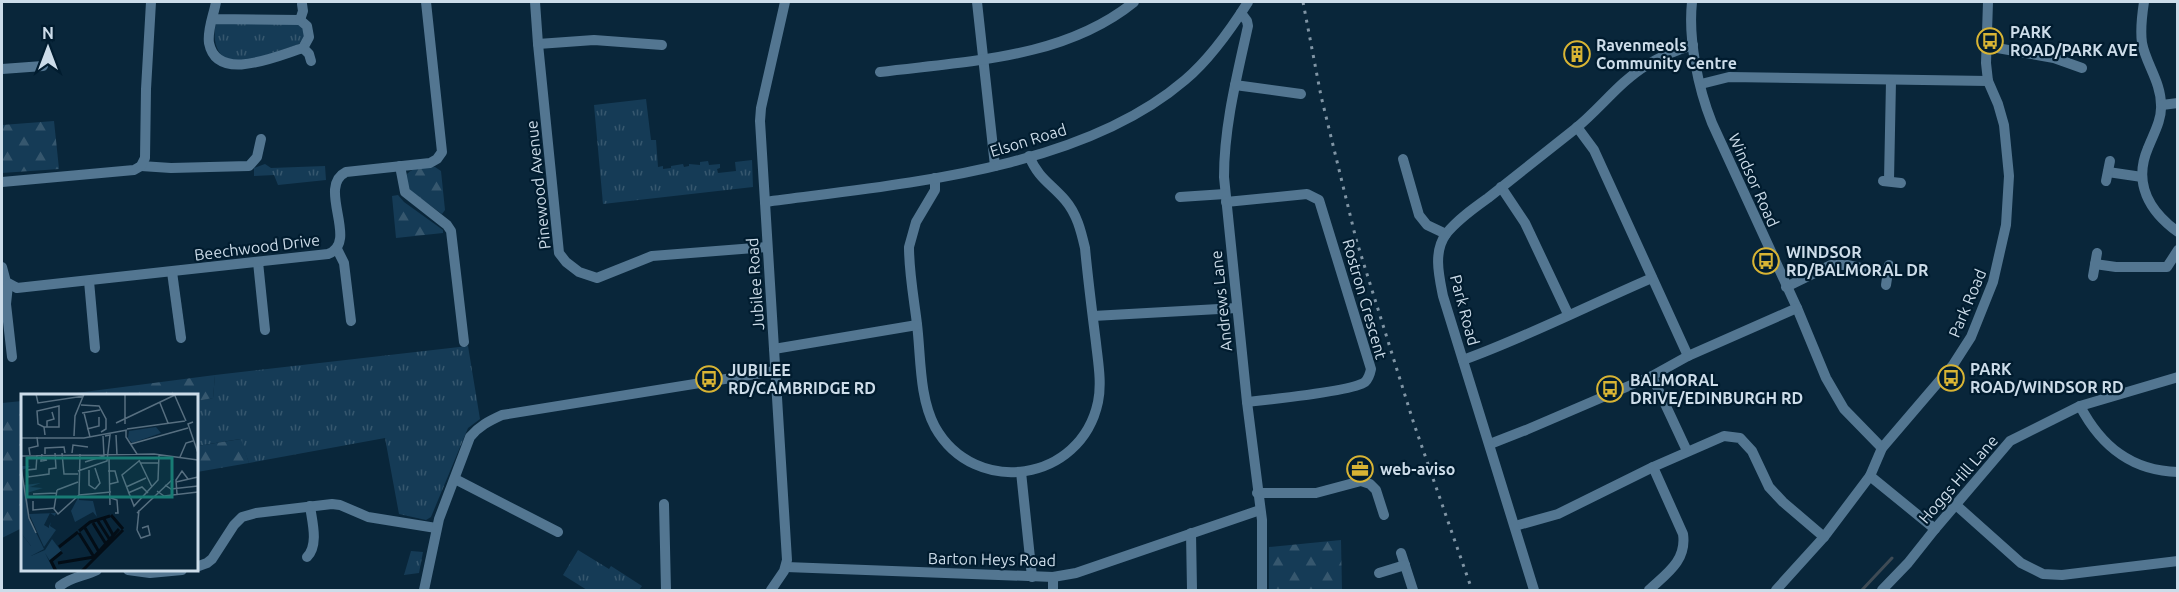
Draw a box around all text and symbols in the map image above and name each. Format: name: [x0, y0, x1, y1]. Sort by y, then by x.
north arrow: [18, 18, 78, 78]
place label: PARK ROAD/PARK AVE: [2010, 23, 2138, 59]
text: N: [42, 24, 54, 42]
bus stop icon: PARK ROAD/PARK AVE: [1975, 26, 2005, 56]
place label: Ravenmeols Community Centre: [1596, 36, 1737, 72]
building icon: Ravenmeols Community Centre: [1562, 39, 1592, 69]
street label: Pinewood Avenue: [522, 120, 554, 250]
street label: Elson Road: [988, 120, 1068, 160]
street label: Windsor Road: [1725, 130, 1783, 230]
street label: Beechwood Drive: [193, 230, 321, 264]
street label: Jubilee Road: [743, 237, 767, 331]
street label: Rostron Crescent: [1339, 237, 1391, 362]
place label: WINDSOR RD/BALMORAL DR: [1786, 243, 1929, 279]
bus stop icon: WINDSOR RD/BALMORAL DR: [1751, 246, 1781, 276]
street label: Andrews Lane: [1207, 250, 1235, 352]
street label: Park Road: [1945, 266, 1989, 340]
street label: Park Road: [1447, 273, 1483, 347]
place label: PARK ROAD/WINDSOR RD: [1970, 360, 2124, 396]
place label: JUBILEE RD/CAMBRIDGE RD: [728, 361, 876, 397]
bus stop icon: PARK ROAD/WINDSOR RD: [1936, 363, 1966, 393]
bus stop icon: JUBILEE RD/CAMBRIDGE RD: [694, 364, 724, 394]
place label: BALMORAL DRIVE/EDINBURGH RD: [1630, 371, 1803, 407]
bus stop icon: BALMORAL DRIVE/EDINBURGH RD: [1595, 374, 1625, 404]
inset map: [21, 394, 198, 571]
street label: Hoggs Hill Lane: [1915, 431, 2001, 527]
office icon: web-aviso: [1345, 454, 1375, 484]
place label: web-aviso: [1380, 460, 1455, 478]
street label: Barton Heys Road: [928, 549, 1056, 569]

